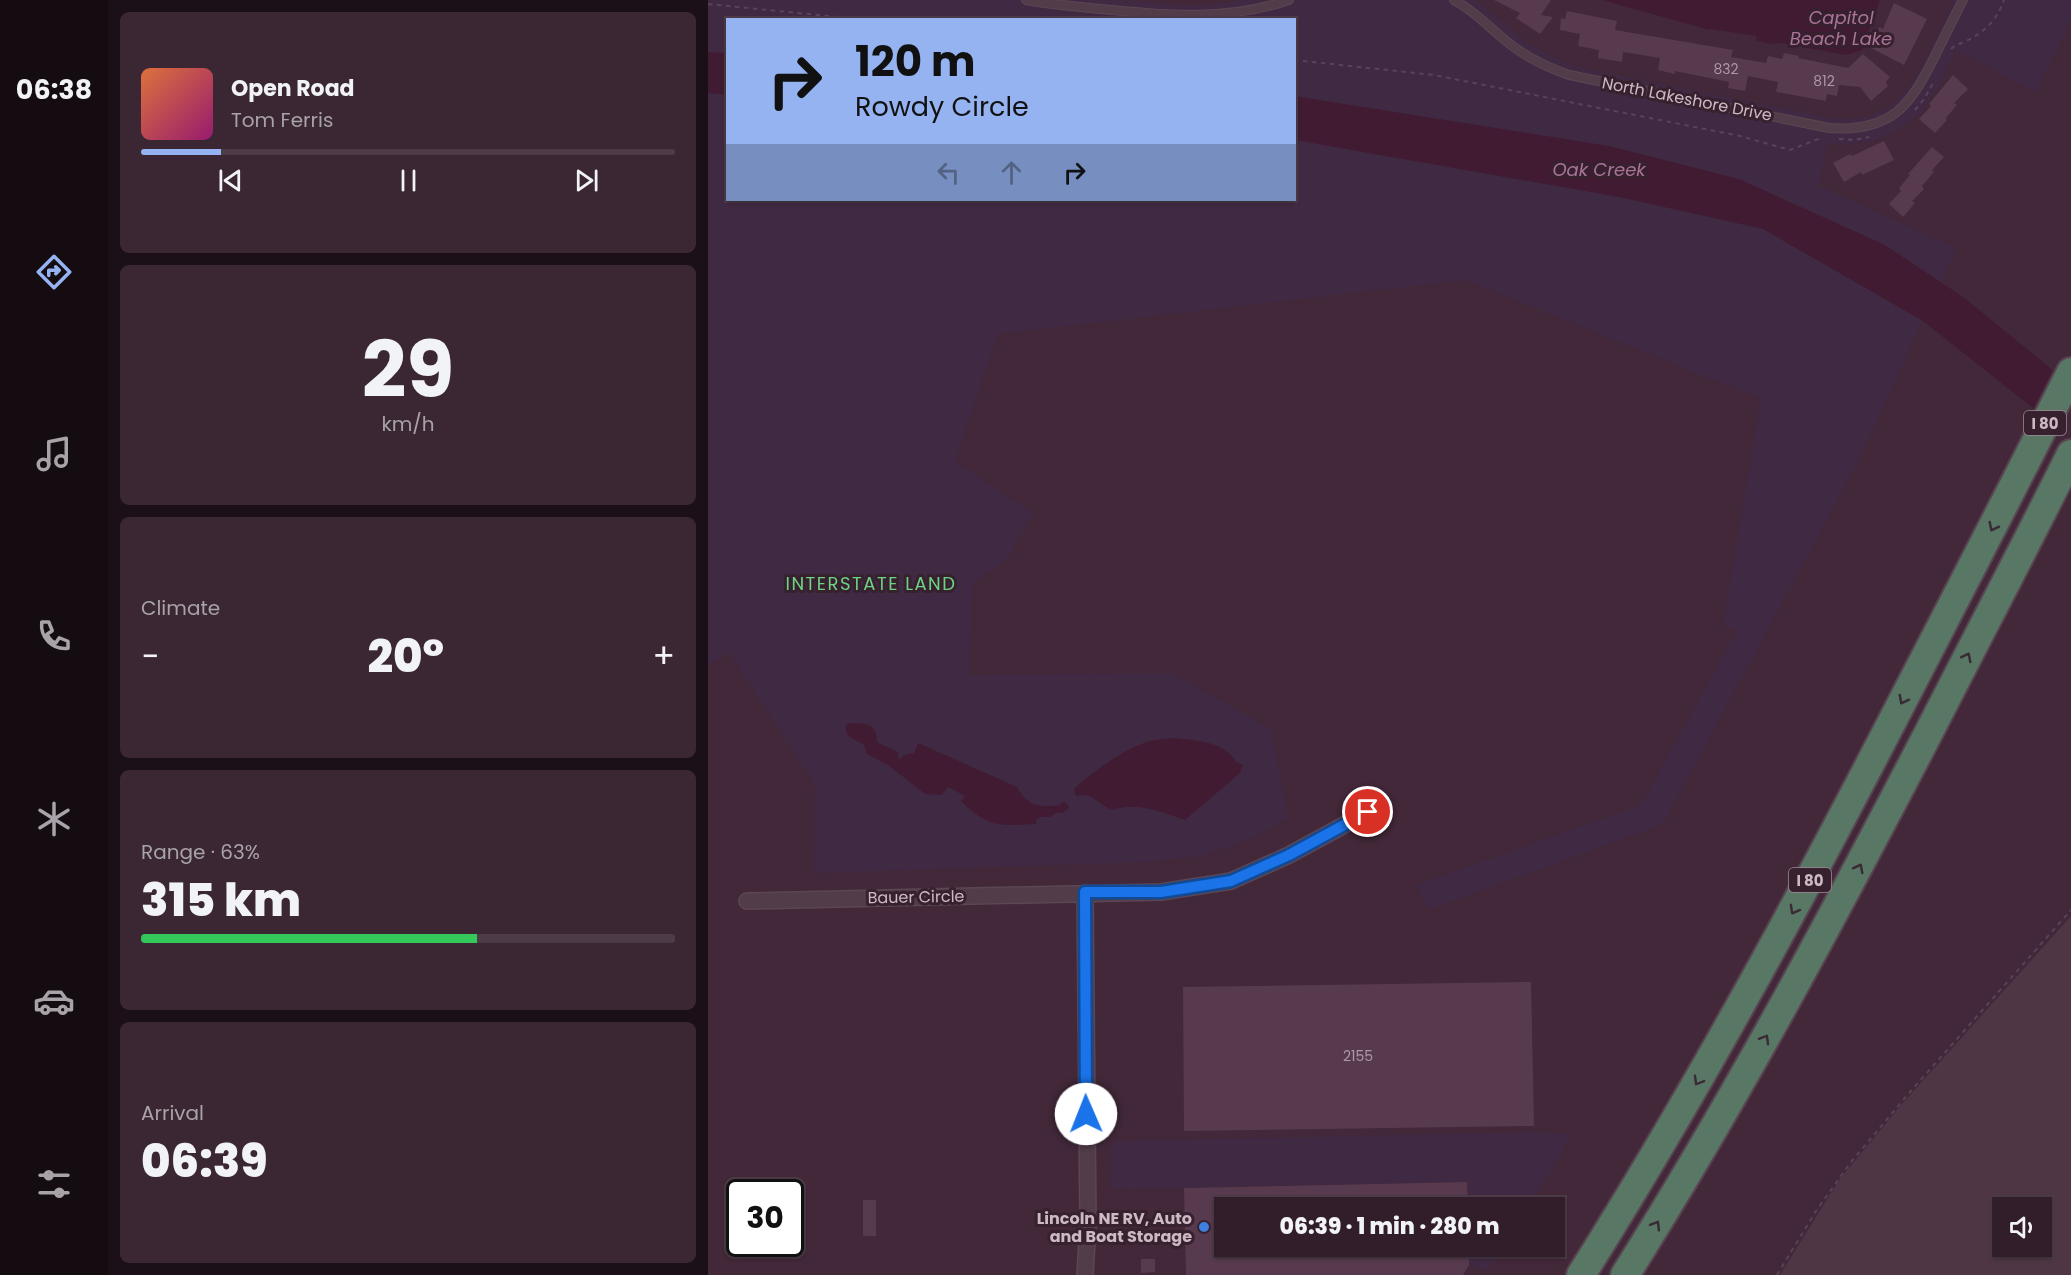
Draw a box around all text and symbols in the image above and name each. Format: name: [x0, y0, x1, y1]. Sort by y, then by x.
water label: Capitol Beach Lake: [1790, 5, 1892, 51]
text: 120 m: [855, 32, 976, 91]
icon: right: [756, 42, 834, 120]
house number: 832: [1713, 59, 1739, 79]
text: 06:38: [16, 71, 92, 108]
street label: North Lakeshore Drive: [1600, 71, 1774, 127]
house number: 812: [1813, 71, 1835, 91]
text: Open Road: [231, 73, 355, 104]
text: Rowdy Circle: [855, 88, 1029, 125]
text: Tom Ferris: [231, 106, 333, 134]
icon: left: [932, 156, 965, 189]
icon: ahead: [995, 156, 1028, 189]
icon: right: [1058, 156, 1091, 189]
water label: Oak Creek: [1552, 157, 1646, 182]
icon: previous: [214, 164, 247, 197]
icon: pause: [392, 164, 425, 197]
icon: next: [570, 164, 603, 197]
icon: directions: [33, 251, 75, 293]
text: 29: [362, 315, 454, 424]
text: km/h: [381, 410, 435, 438]
road number: I 80: [2024, 411, 2066, 435]
icon: music: [33, 433, 75, 475]
one-way arrow: [1988, 521, 2000, 532]
district label: INTERSTATE LAND: [786, 571, 957, 596]
text: Climate: [141, 594, 220, 622]
icon: phone: [33, 615, 75, 657]
text: 20°: [367, 625, 444, 688]
text: −: [141, 633, 159, 680]
text: +: [652, 633, 675, 680]
one-way arrow: [1960, 652, 1972, 663]
one-way arrow: [1899, 694, 1910, 705]
pin: [1342, 786, 1393, 837]
icon: arrive: [1351, 795, 1384, 828]
icon: climate: [33, 798, 75, 840]
text: Range · 63%: [141, 838, 260, 866]
one-way arrow: [1851, 863, 1863, 874]
road number: I 80: [1789, 868, 1831, 892]
text: 315 km: [141, 869, 301, 932]
street label: Bauer Circle: [867, 885, 965, 909]
one-way arrow: [1789, 904, 1801, 915]
icon: car: [33, 980, 75, 1022]
one-way arrow: [1758, 1035, 1769, 1045]
house number: 2155: [1343, 1046, 1373, 1066]
one-way arrow: [1694, 1074, 1706, 1085]
position arrow: [1054, 1082, 1118, 1146]
text: Arrival: [141, 1099, 204, 1127]
text: 06:39: [141, 1130, 267, 1193]
icon: filters: [33, 1163, 75, 1205]
speed limit sign: 30: [726, 1179, 804, 1257]
map controls: [1992, 1197, 2052, 1257]
button: sound: [1992, 1197, 2052, 1257]
place label: Lincoln NE RV, Auto and Boat Storage: [1037, 1207, 1192, 1248]
text: 06:39 · 1 min · 280 m: [1280, 1211, 1499, 1242]
marker: Lincoln NE RV, Auto and Boat Storage: [1197, 1220, 1211, 1234]
one-way arrow: [1648, 1221, 1660, 1231]

